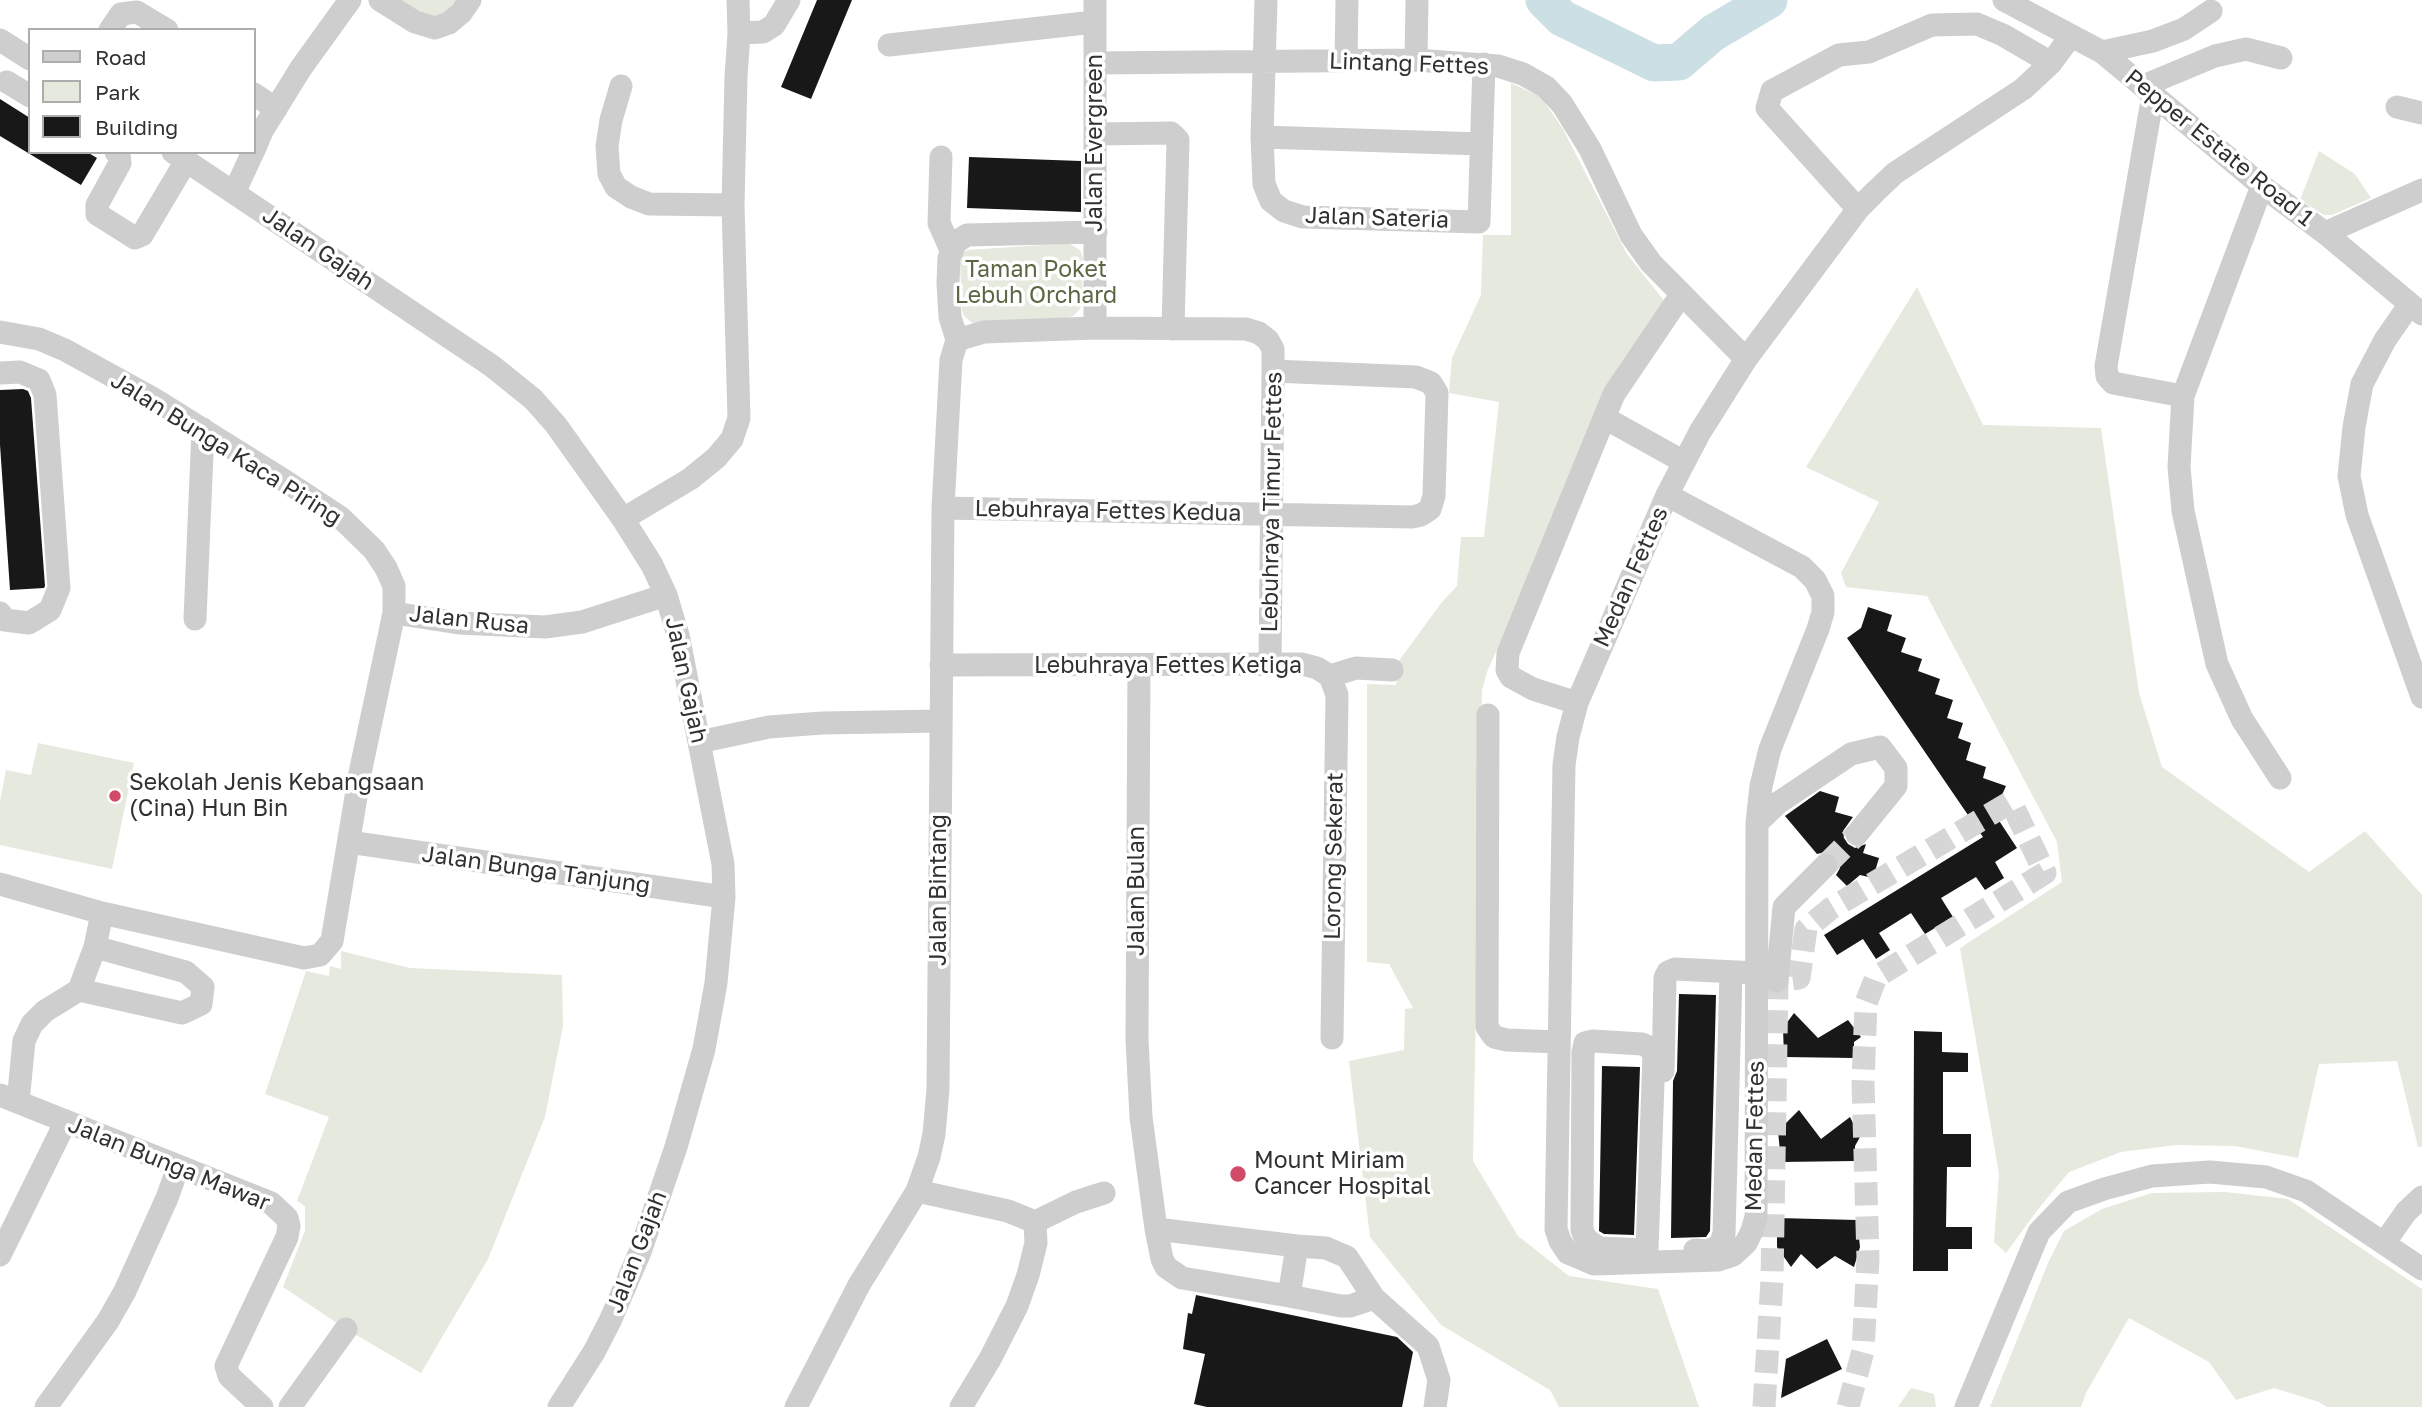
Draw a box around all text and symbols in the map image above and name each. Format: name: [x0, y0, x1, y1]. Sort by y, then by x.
legend: [28, 28, 256, 154]
text: Road: [95, 44, 146, 70]
street label: Lintang Fettes: [1329, 47, 1489, 81]
street label: Jalan Evergreen: [1081, 54, 1109, 232]
street label: Pepper Estate Road 1: [2119, 64, 2319, 232]
text: Park: [95, 79, 140, 105]
text: Building: [95, 114, 178, 140]
street label: Jalan Gajah: [257, 202, 379, 296]
street label: Jalan Sateria: [1304, 202, 1450, 234]
park label: Taman Poket Lebuh Orchard: [955, 256, 1117, 310]
street label: Jalan Bunga Kaca Piring: [105, 367, 347, 531]
street label: Lebuhraya Timur Fettes: [1256, 372, 1288, 632]
street label: Lebuhraya Fettes Kedua: [974, 495, 1242, 527]
street label: Medan Fettes: [1588, 503, 1674, 651]
street label: Jalan Rusa: [408, 600, 530, 640]
street label: Jalan Gajah: [659, 614, 713, 746]
street label: Lebuhraya Fettes Ketiga: [1034, 652, 1302, 680]
place label: Sekolah Jenis Kebangsaan (Cina) Hun Bin: [129, 769, 425, 823]
street label: Lorong Sekerat: [1319, 772, 1349, 940]
marker: Sekolah Jenis Kebangsaan (Cina) Hun Bin: [107, 788, 123, 804]
street label: Jalan Bintang: [925, 814, 953, 966]
street label: Jalan Bulan: [1123, 826, 1151, 956]
street label: Jalan Bunga Tanjung: [420, 840, 652, 900]
street label: Medan Fettes: [1740, 1060, 1770, 1212]
street label: Jalan Bunga Mawar: [64, 1111, 274, 1217]
place label: Mount Miriam Cancer Hospital: [1254, 1147, 1431, 1201]
marker: Mount Miriam Cancer Hospital: [1228, 1164, 1248, 1184]
street label: Jalan Gajah: [601, 1187, 673, 1317]

